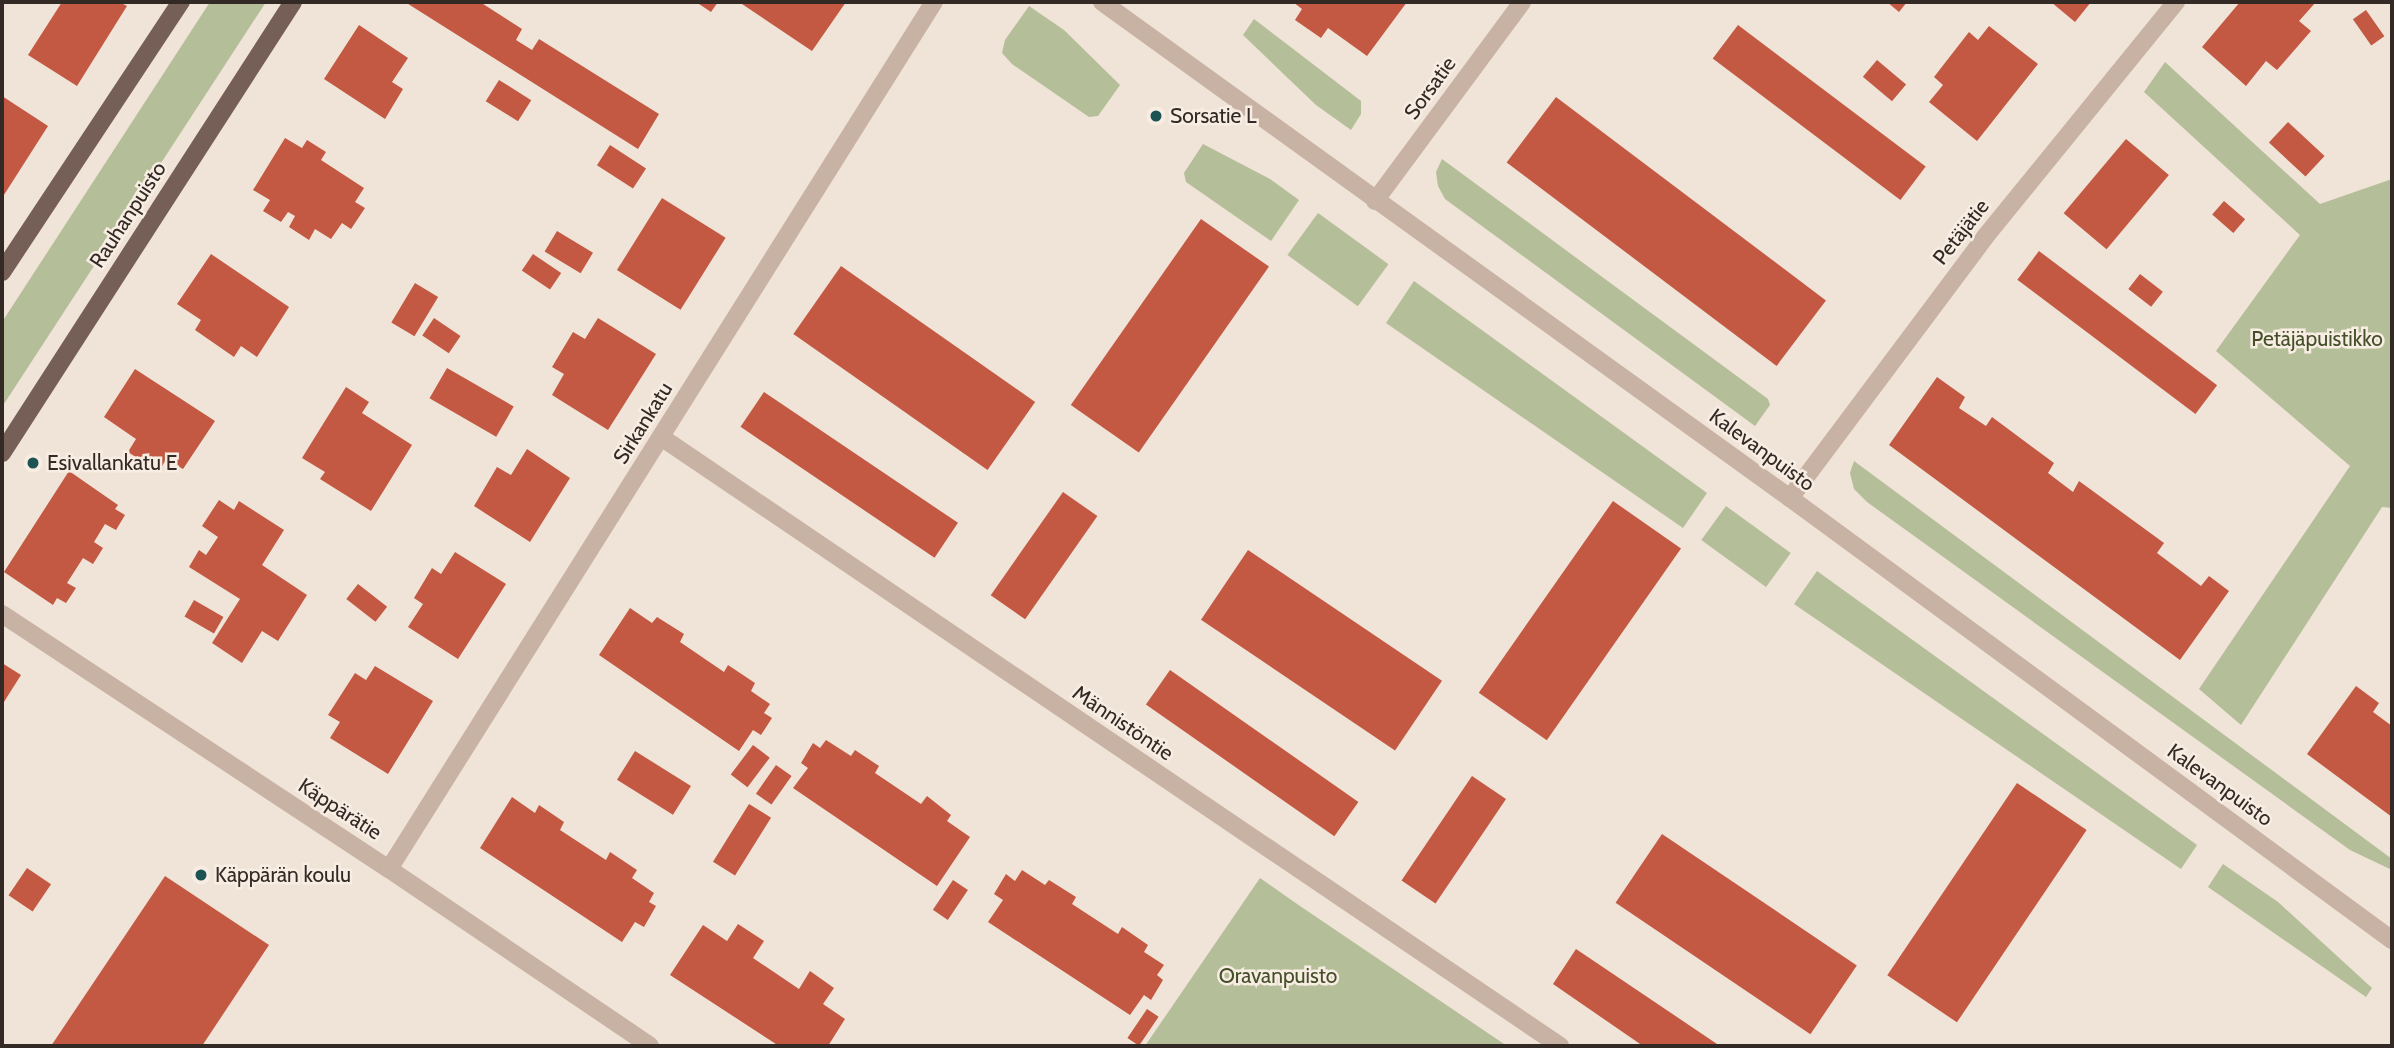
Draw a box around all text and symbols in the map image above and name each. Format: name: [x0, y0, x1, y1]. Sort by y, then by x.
street label: Sorsatie: [1399, 52, 1461, 124]
place label: Sorsatie L: [1170, 103, 1257, 129]
marker: Sorsatie L: [1148, 108, 1164, 124]
street label: Rauhanpuisto: [84, 157, 172, 273]
street label: Petäjätie: [1928, 194, 1994, 270]
park label: Petäjäpuistikko: [2251, 326, 2383, 352]
street label: Sirkankatu: [608, 377, 678, 469]
street label: Kalevanpuisto: [1704, 403, 1820, 497]
place label: Esivallankatu E: [47, 450, 177, 476]
marker: Esivallankatu E: [25, 455, 41, 471]
street label: Männistöntie: [1068, 680, 1178, 766]
street label: Kalevanpuisto: [2162, 738, 2278, 832]
street label: Käppärätie: [294, 773, 386, 845]
place label: Käppärän koulu: [215, 862, 351, 888]
marker: Käppärän koulu: [193, 867, 209, 883]
park label: Oravanpuisto: [1219, 963, 1337, 989]

